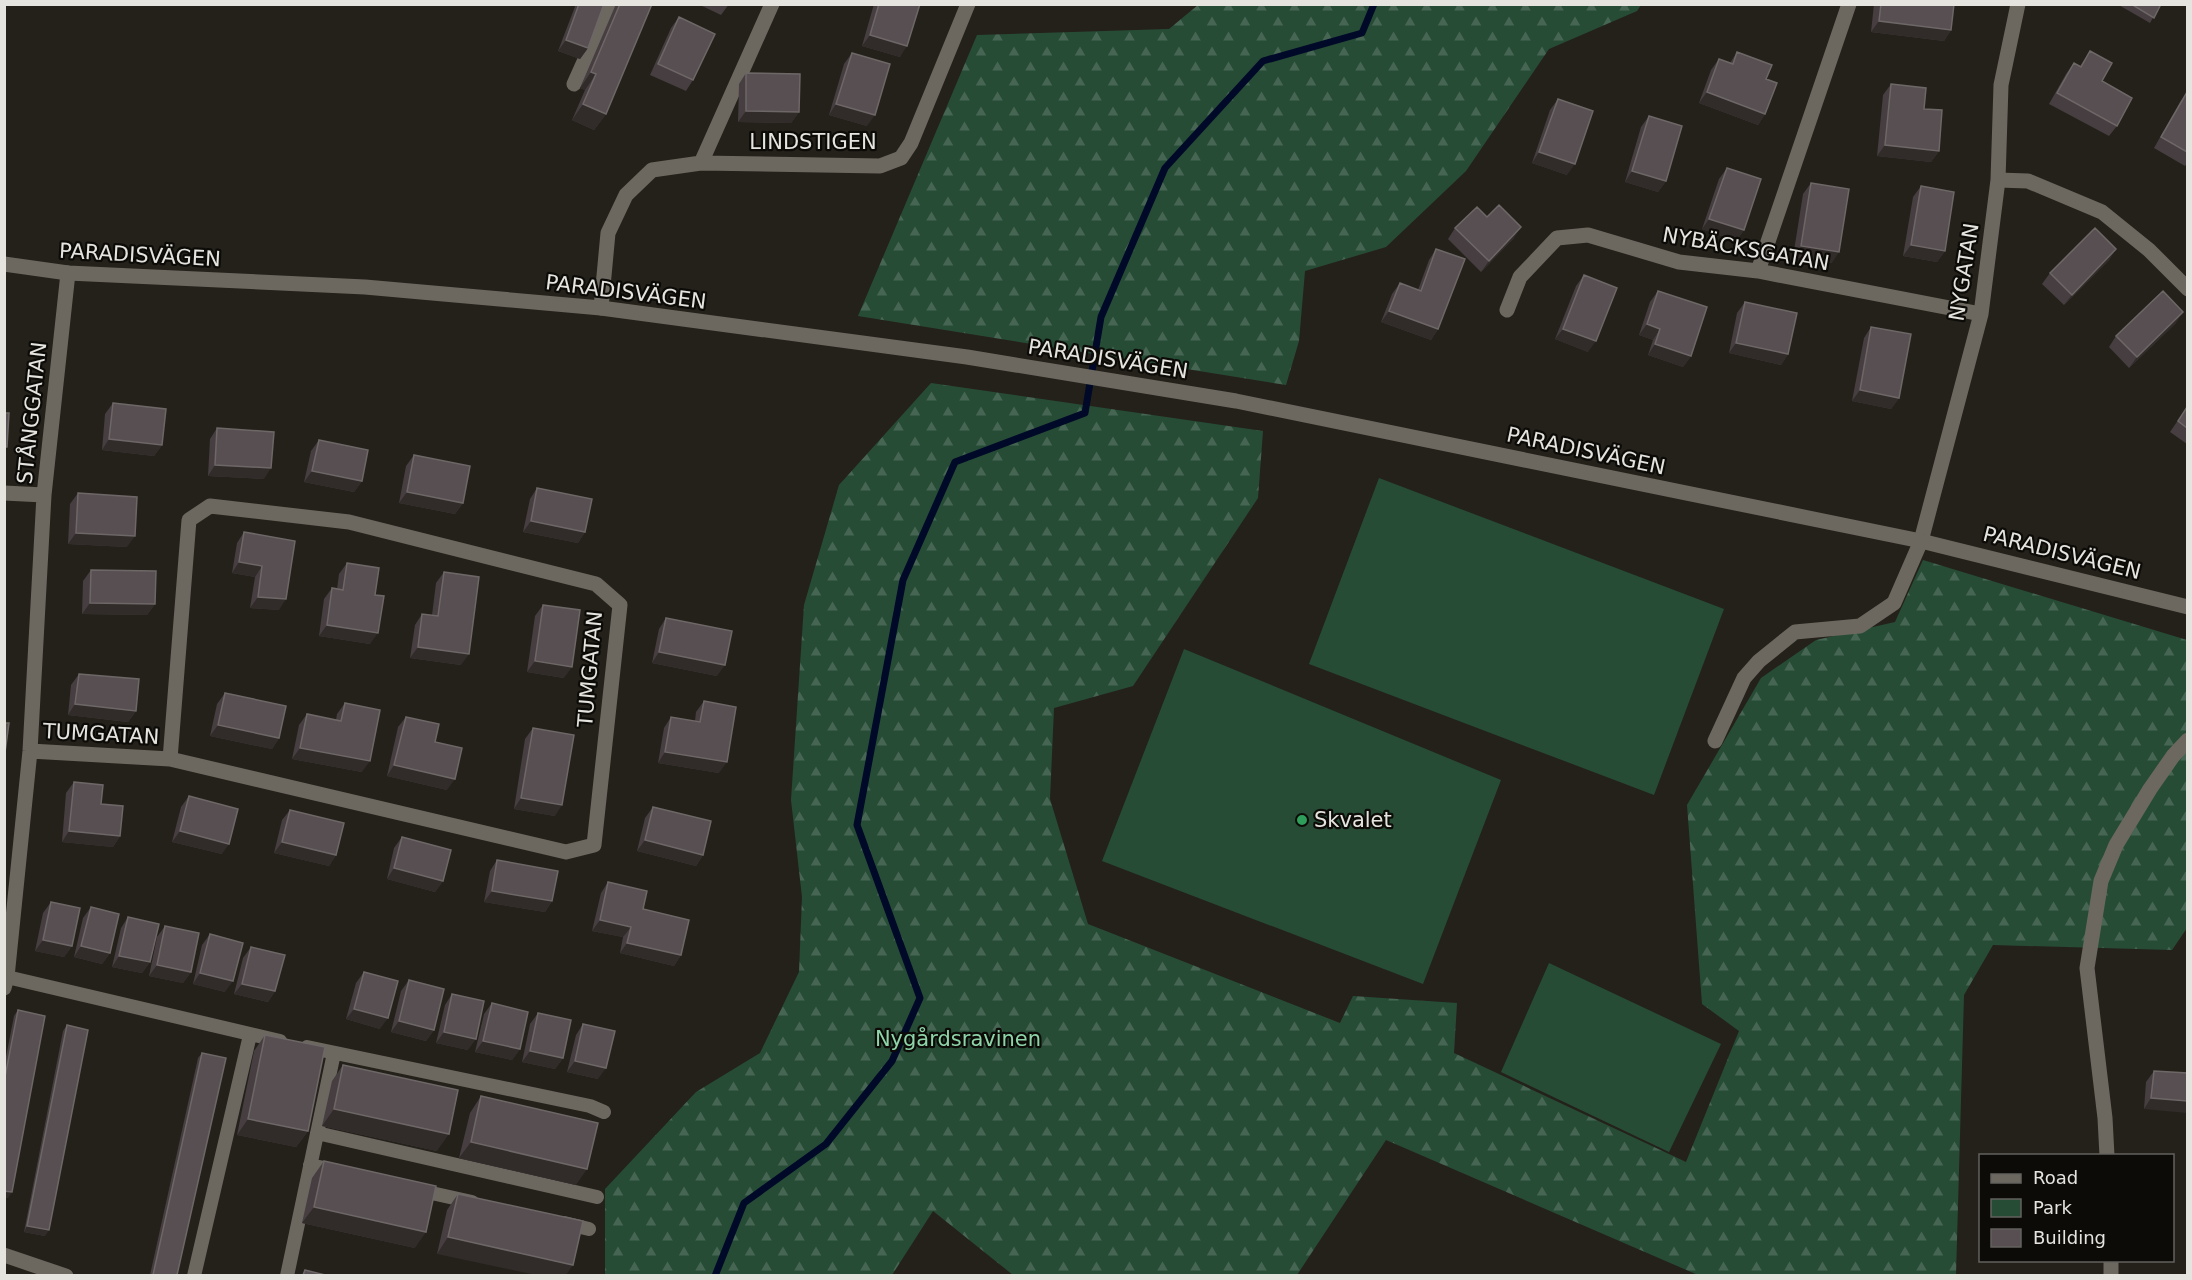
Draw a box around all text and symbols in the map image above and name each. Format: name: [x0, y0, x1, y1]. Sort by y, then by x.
street label: LINDSTIGEN: [749, 130, 877, 154]
street label: NYGATAN: [1944, 221, 1984, 323]
street label: NYBÄCKSGATAN: [1661, 222, 1831, 275]
street label: PARADISVÄGEN: [59, 238, 221, 271]
street label: PARADISVÄGEN: [544, 269, 708, 314]
street label: PARADISVÄGEN: [1026, 334, 1190, 384]
street label: STÅNGGATAN: [11, 341, 51, 485]
street label: PARADISVÄGEN: [1504, 421, 1668, 480]
street label: PARADISVÄGEN: [1981, 521, 2144, 584]
street label: TUMGATAN: [573, 610, 607, 729]
street label: TUMGATAN: [41, 719, 160, 749]
place label: Skvalet: [1314, 808, 1392, 832]
marker: Skvalet: [1295, 813, 1309, 827]
park label: Nygårdsravinen: [875, 1026, 1041, 1051]
legend: [1979, 1154, 2174, 1262]
text: Road: [2033, 1167, 2078, 1188]
text: Park: [2033, 1197, 2072, 1218]
text: Building: [2033, 1227, 2106, 1248]

